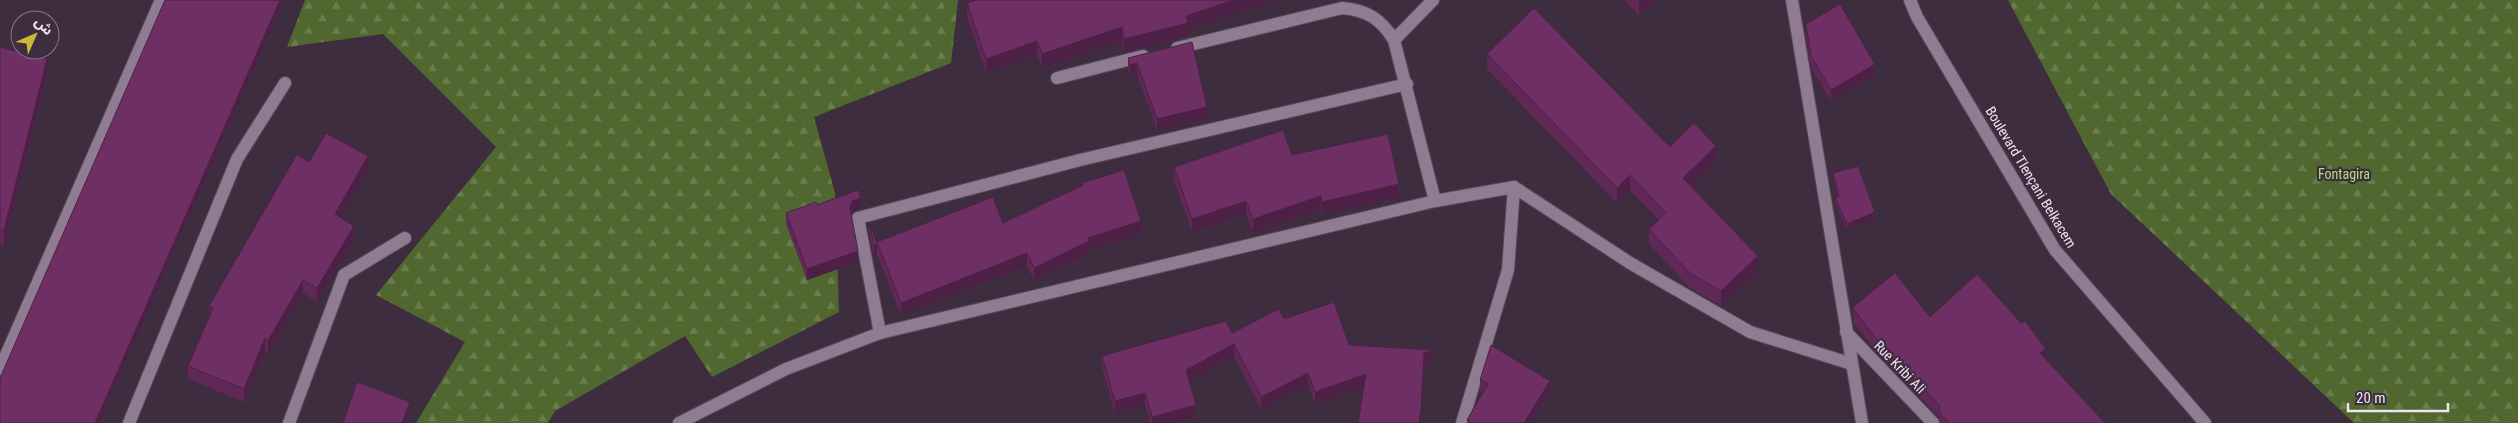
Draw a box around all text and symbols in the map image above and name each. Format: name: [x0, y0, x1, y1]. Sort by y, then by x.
north arrow: [10, 10, 60, 60]
text: ش: [32, 13, 57, 38]
street label: Boulevard Tlençani Belkacem: [1982, 103, 2080, 251]
park label: Fontagira: [2318, 166, 2370, 182]
street label: Rue Kribi Ali: [1871, 337, 1929, 397]
scale bar: [2348, 380, 2448, 412]
text: 20 m: [2356, 389, 2386, 407]

